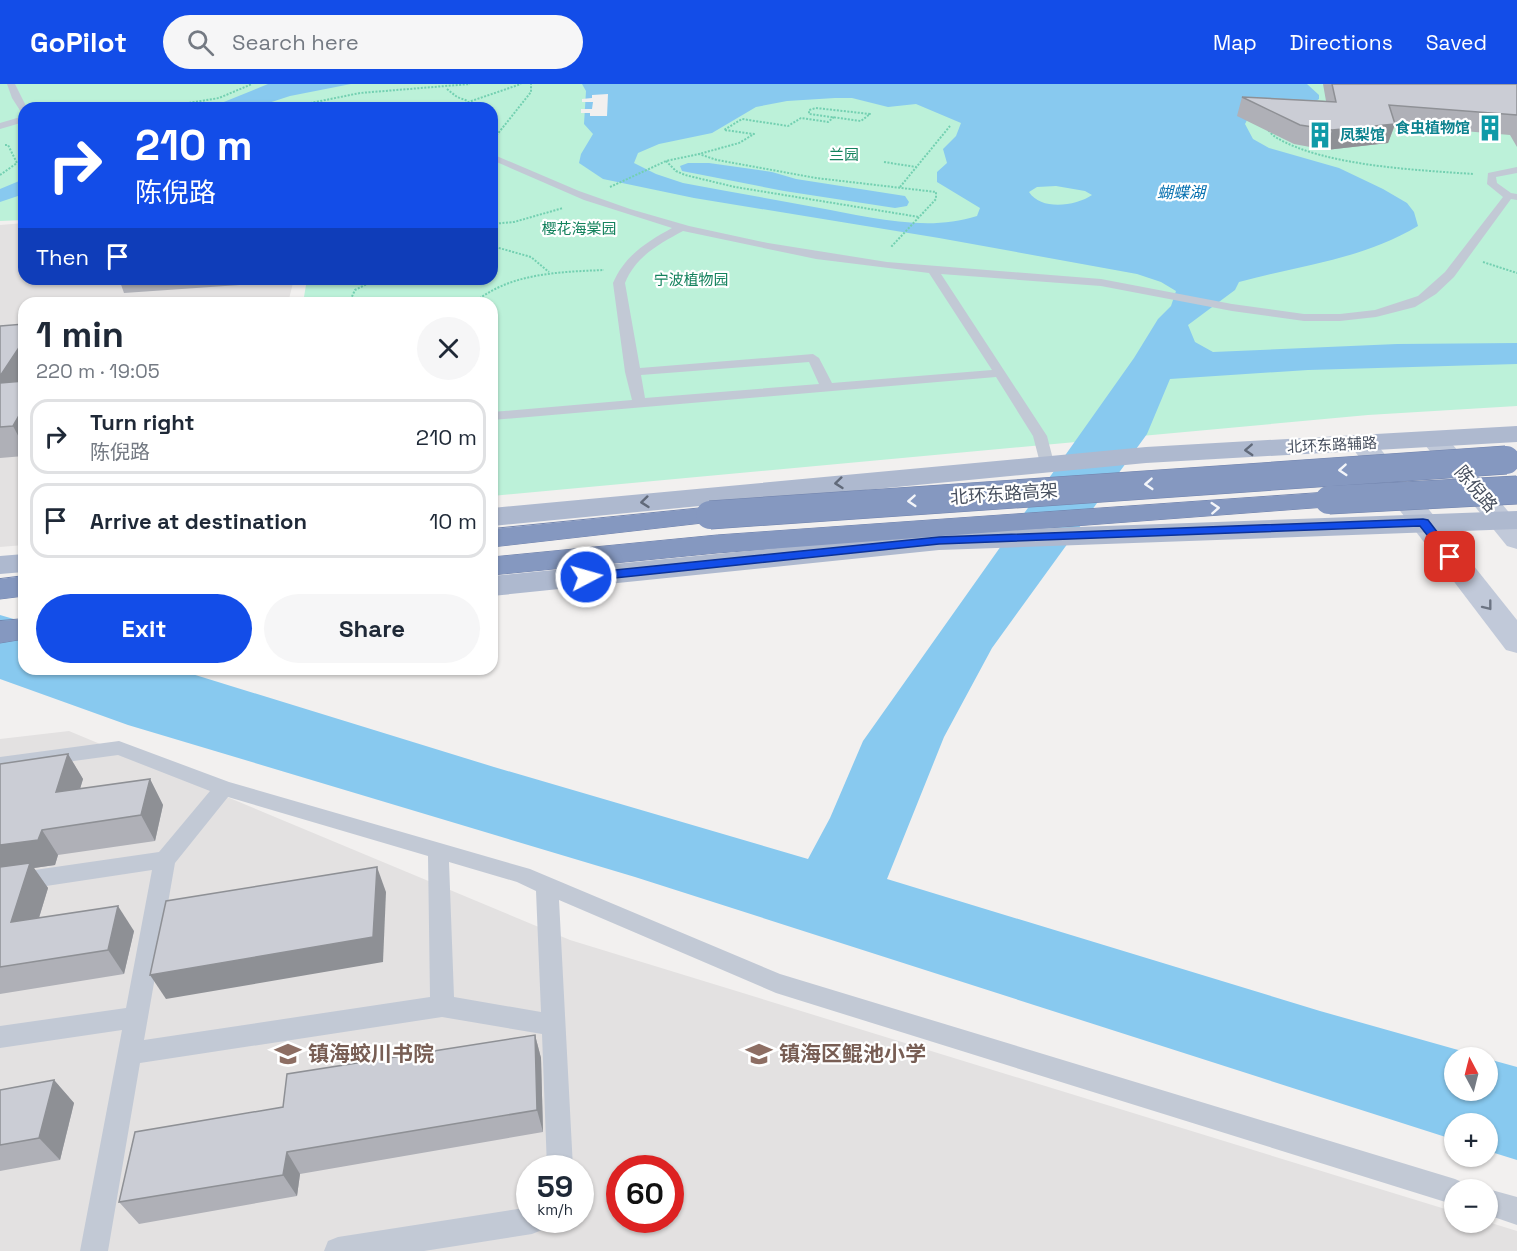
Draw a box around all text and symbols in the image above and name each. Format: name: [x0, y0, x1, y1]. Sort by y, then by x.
search box: [163, 15, 583, 69]
text: GoPilot: [30, 24, 127, 60]
icon: search: [184, 26, 217, 59]
text: Search here: [232, 28, 359, 56]
text: Map: [1213, 29, 1257, 56]
text: Directions: [1290, 29, 1393, 56]
text: Saved: [1426, 29, 1487, 56]
building icon: 食虫植物馆: [1475, 113, 1505, 143]
place label: 食虫植物馆: [1395, 118, 1470, 137]
text: 210 m: [135, 119, 253, 172]
building icon: 凤梨馆: [1305, 120, 1335, 150]
place label: 凤梨馆: [1340, 125, 1385, 144]
icon: right: [36, 126, 114, 204]
park label: 兰园: [829, 145, 859, 164]
text: 陈倪路: [135, 175, 216, 210]
water label: 蝴蝶湖: [1157, 182, 1208, 203]
park label: 樱花海棠园: [541, 219, 617, 238]
icon: arrive: [101, 240, 134, 273]
text: Then: [36, 243, 89, 271]
park label: 宁波植物园: [653, 270, 729, 289]
text: 1 min: [36, 312, 124, 358]
button: close: [417, 317, 480, 380]
text: 220 m · 19:05: [36, 358, 160, 384]
text: Turn right: [90, 408, 195, 436]
icon: right: [39, 420, 72, 453]
text: 210 m: [416, 423, 477, 451]
street label: 北环东路辅路: [1287, 433, 1377, 456]
text: 陈倪路: [90, 439, 150, 465]
one-way arrow: [1244, 443, 1253, 456]
street label: 陈倪路: [1450, 461, 1503, 517]
one-way arrow: [1339, 464, 1348, 477]
one-way arrow: [835, 476, 844, 488]
one-way arrow: [1144, 477, 1153, 490]
street label: 北环东路高架: [949, 478, 1059, 509]
one-way arrow: [908, 494, 917, 507]
one-way arrow: [640, 495, 650, 508]
one-way arrow: [1211, 502, 1220, 515]
icon: arrive: [39, 504, 72, 537]
text: Arrive at destination: [90, 507, 307, 535]
text: 10 m: [429, 507, 477, 535]
pin: [1424, 531, 1475, 582]
icon: arrive: [1433, 540, 1466, 573]
position arrow: [554, 545, 618, 609]
button: Exit: [36, 594, 252, 663]
button: Share: [264, 594, 480, 663]
one-way arrow: [1481, 599, 1492, 610]
school or university icon: 镇海蛟川书院: [273, 1039, 303, 1069]
school or university icon: 镇海区鲲池小学: [744, 1039, 774, 1069]
place label: 镇海蛟川书院: [308, 1040, 434, 1067]
place label: 镇海区鲲池小学: [779, 1040, 926, 1067]
north arrow: [1444, 1047, 1498, 1101]
map controls: [1444, 1047, 1498, 1233]
button: +: [1444, 1113, 1498, 1167]
speed limit sign: 60: [606, 1155, 684, 1233]
text: 59: [537, 1167, 573, 1206]
button: −: [1444, 1179, 1498, 1233]
text: km/h: [537, 1200, 573, 1219]

